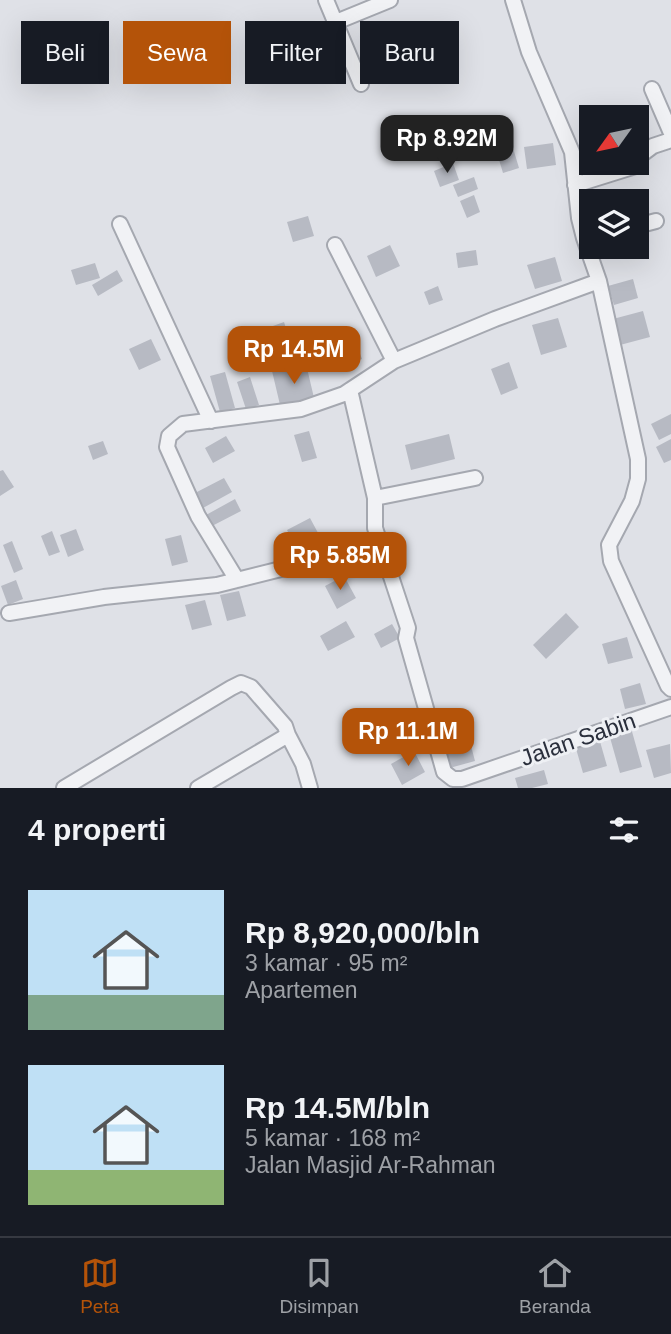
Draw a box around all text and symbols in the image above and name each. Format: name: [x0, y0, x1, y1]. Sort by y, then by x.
chip: Beli: [21, 21, 109, 84]
chip: Sewa: [123, 21, 231, 84]
chip: Filter: [245, 21, 346, 84]
chip: Baru: [360, 21, 459, 84]
north arrow: [579, 105, 649, 175]
map controls: [579, 105, 649, 259]
pin: Rp 8.92M: [375, 116, 519, 175]
text: Rp 8.92M: [397, 125, 497, 151]
button: layers: [579, 189, 649, 259]
pin: Rp 14.5M: [222, 326, 366, 386]
text: Rp 14.5M: [244, 336, 344, 362]
pin: Rp 5.85M: [268, 532, 412, 592]
text: Rp 5.85M: [290, 542, 390, 568]
street label: Jalan Sabin: [517, 707, 639, 771]
pin: Rp 11.1M: [336, 708, 480, 768]
text: Rp 11.1M: [358, 718, 458, 744]
icon: filters: [605, 811, 643, 849]
text: 4 properti: [28, 813, 166, 846]
text: Rp 8,920,000/bln: [245, 916, 480, 949]
icon: home: [84, 918, 168, 1002]
text: 3 kamar · 95 m²: [245, 950, 407, 976]
text: Apartemen: [245, 977, 358, 1003]
text: Rp 14.5M/bln: [245, 1091, 430, 1124]
icon: home: [84, 1093, 168, 1177]
text: 5 kamar · 168 m²: [245, 1125, 420, 1151]
text: Jalan Masjid Ar-Rahman: [245, 1152, 496, 1178]
tab: Peta: [80, 1254, 119, 1318]
tab: Disimpan: [280, 1254, 359, 1318]
tab: Beranda: [519, 1254, 591, 1318]

